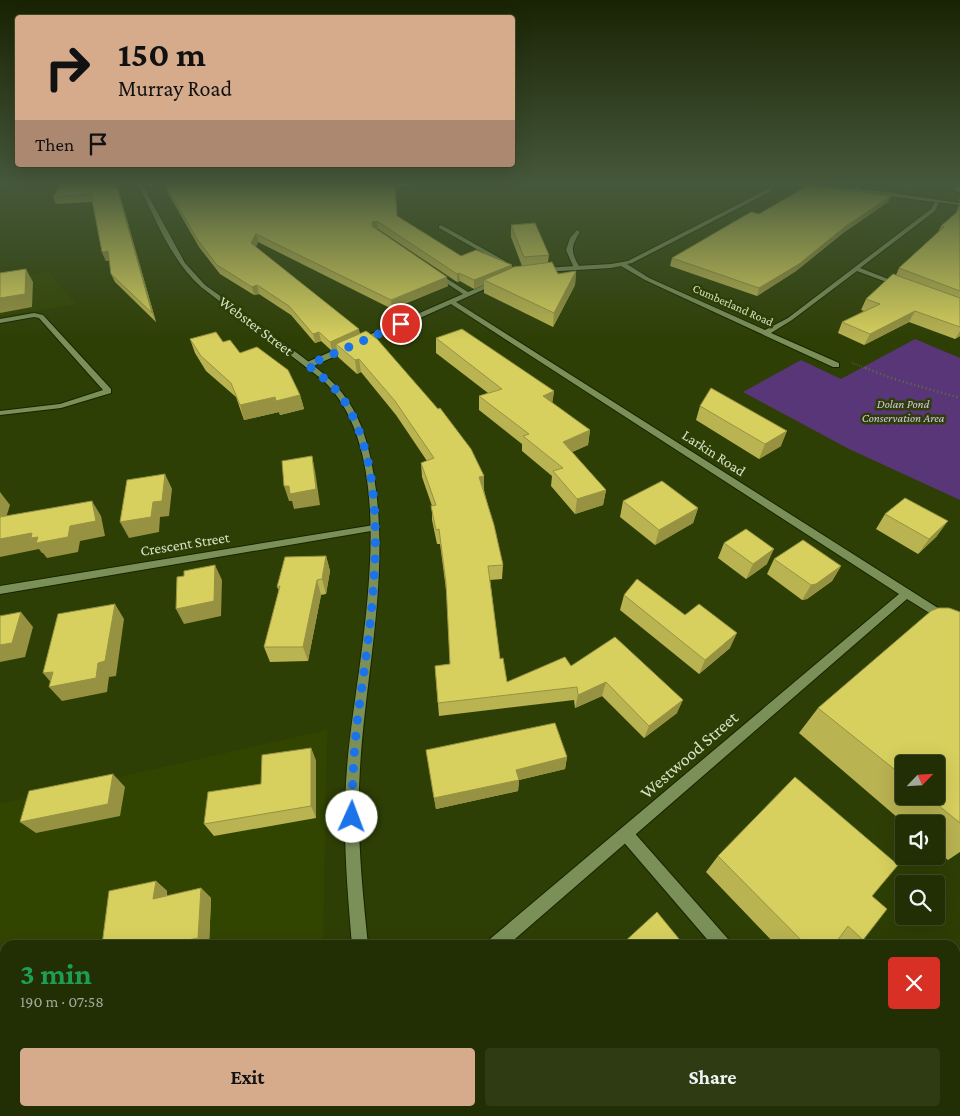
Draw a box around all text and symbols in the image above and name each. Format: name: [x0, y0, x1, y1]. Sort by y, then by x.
icon: right: [35, 35, 100, 100]
text: 150 m: [118, 35, 206, 74]
text: Murray Road: [118, 76, 232, 101]
icon: arrive: [84, 130, 112, 158]
text: Then: [35, 134, 74, 155]
street label: Cumberland Road: [691, 281, 776, 329]
street label: Webster Street: [216, 293, 297, 359]
pin: [380, 303, 422, 345]
icon: arrive: [387, 310, 415, 338]
park label: Dolan Pond Conservation Area: [862, 397, 945, 425]
street label: Larkin Road: [679, 427, 749, 479]
street label: Crescent Street: [139, 529, 232, 559]
street label: Westwood Street: [636, 707, 743, 803]
north arrow: [895, 755, 945, 805]
map controls: [895, 755, 945, 925]
position arrow: [325, 790, 377, 842]
button: sound: [895, 815, 945, 865]
button: search: [895, 875, 945, 925]
text: 3 min: [20, 957, 92, 990]
button: close: [888, 957, 940, 1009]
text: 190 m · 07:58: [20, 993, 104, 1010]
button: Exit: [20, 1048, 475, 1106]
button: Share: [485, 1048, 940, 1106]

